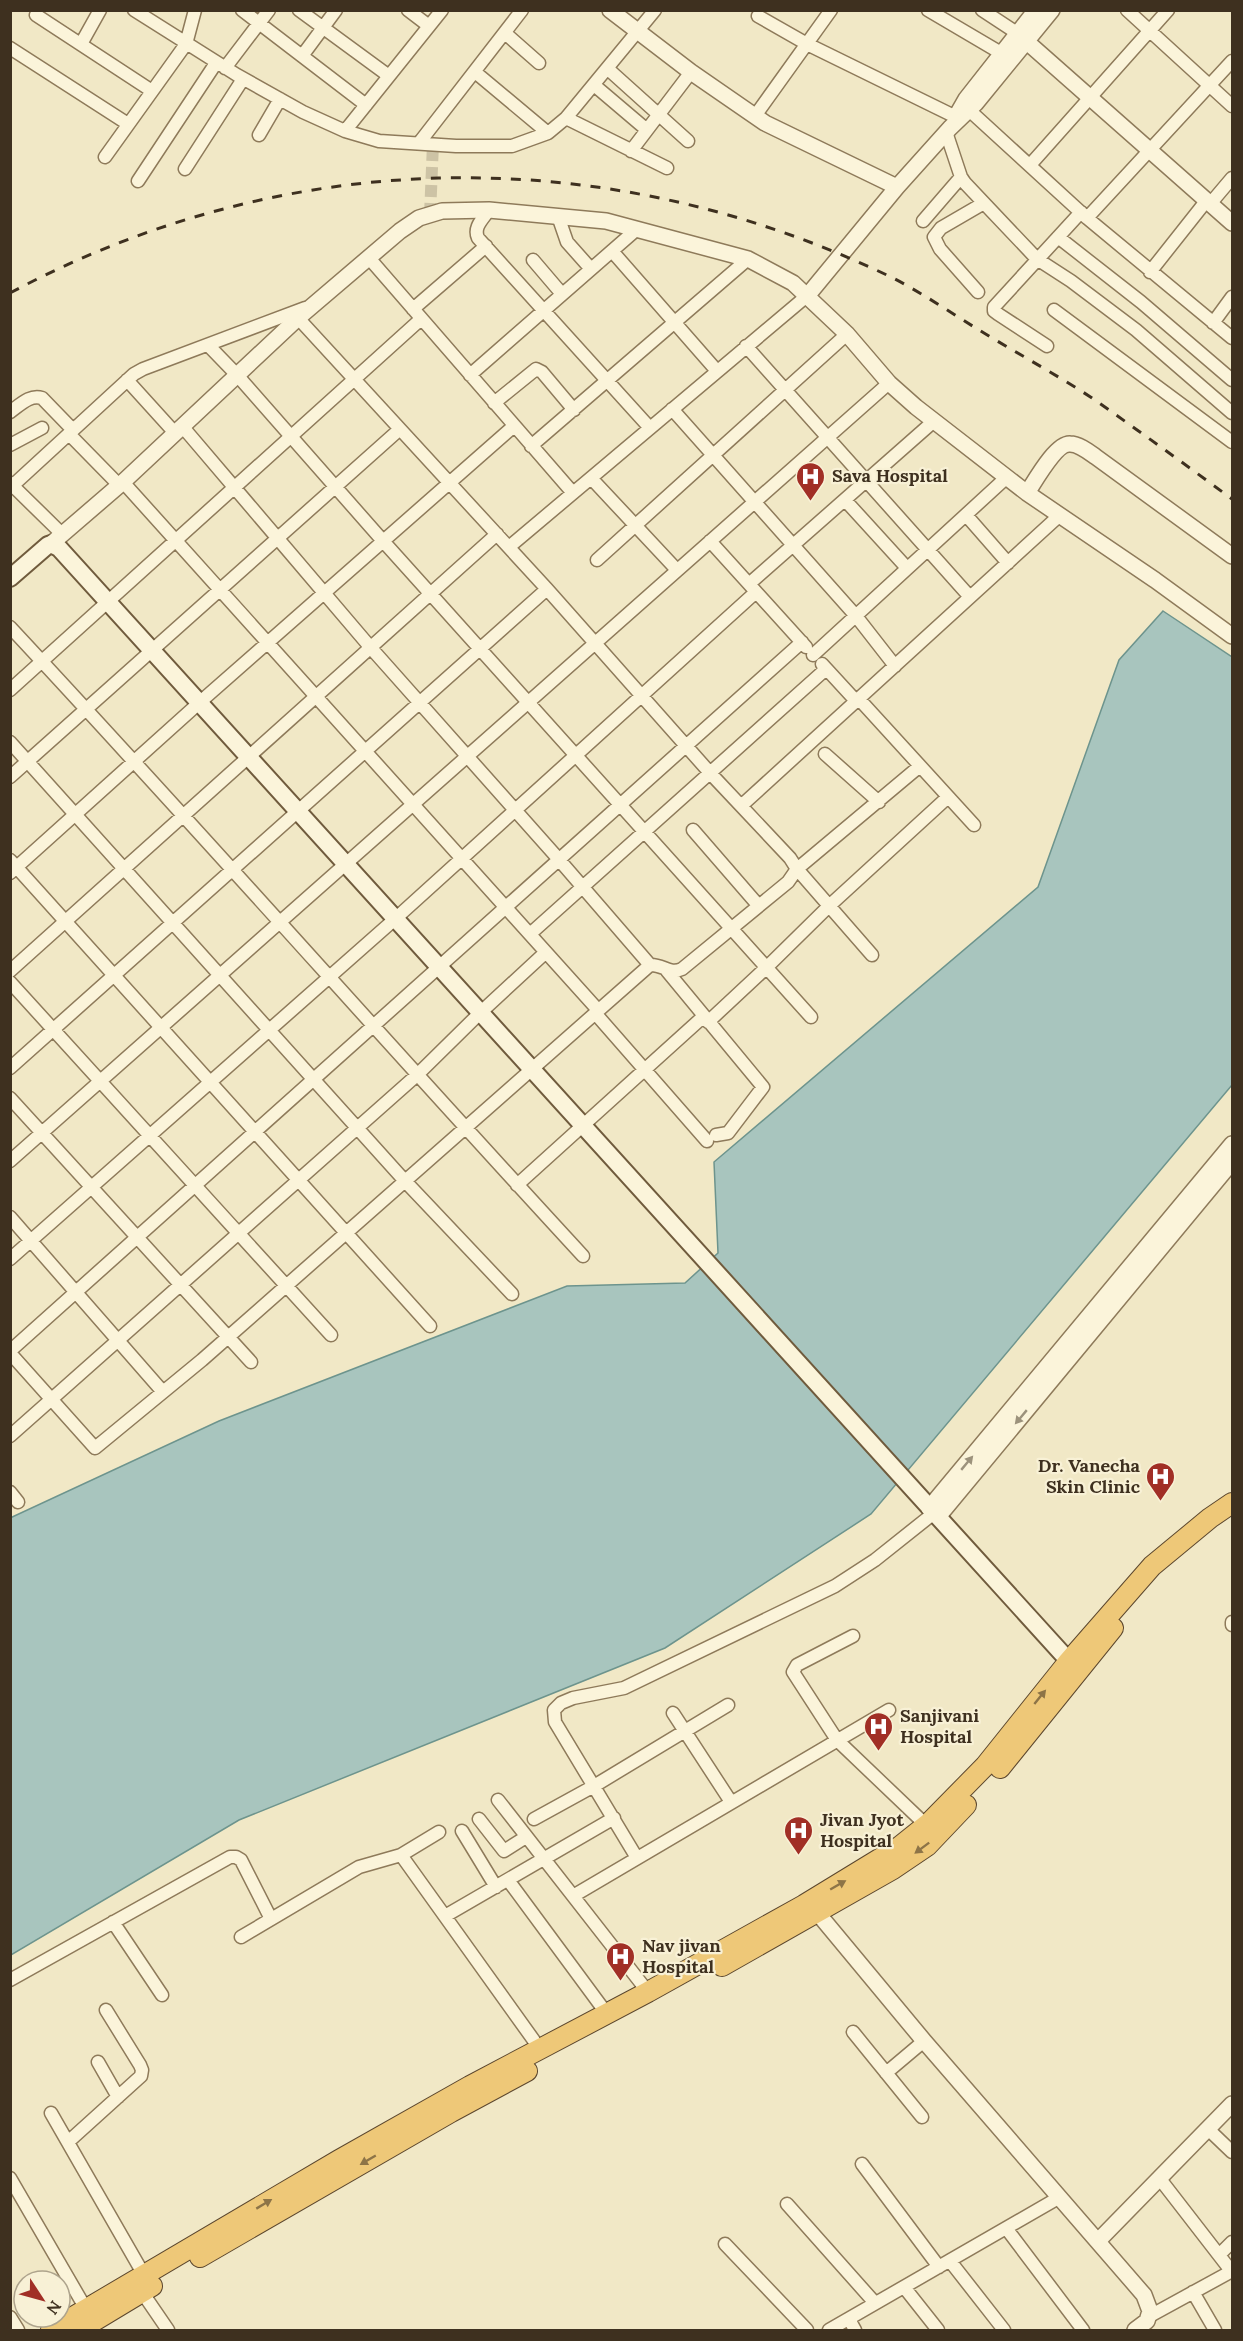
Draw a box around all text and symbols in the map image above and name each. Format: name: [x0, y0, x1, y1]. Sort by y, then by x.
hospital icon: Sava Hospital: [795, 460, 827, 502]
place label: Sava Hospital: [832, 464, 948, 487]
one-way arrow: [1014, 1409, 1027, 1425]
place label: Dr. Vanecha Skin Clinic: [1038, 1454, 1141, 1498]
one-way arrow: [960, 1456, 973, 1471]
hospital icon: Dr. Vanecha Skin Clinic: [1145, 1460, 1177, 1502]
one-way arrow: [1034, 1689, 1047, 1705]
place label: Sanjivani Hospital: [900, 1704, 979, 1748]
hospital icon: Sanjivani Hospital: [863, 1710, 895, 1752]
place label: Jivan Jyot Hospital: [820, 1808, 904, 1852]
hospital icon: Jivan Jyot Hospital: [783, 1814, 815, 1856]
one-way arrow: [914, 1842, 930, 1855]
one-way arrow: [830, 1880, 847, 1890]
place label: Nav jivan Hospital: [642, 1934, 721, 1978]
hospital icon: Nav jivan Hospital: [605, 1940, 637, 1982]
one-way arrow: [360, 2155, 376, 2166]
one-way arrow: [256, 2199, 272, 2210]
north arrow: [12, 2269, 72, 2329]
text: N: [42, 2297, 66, 2319]

